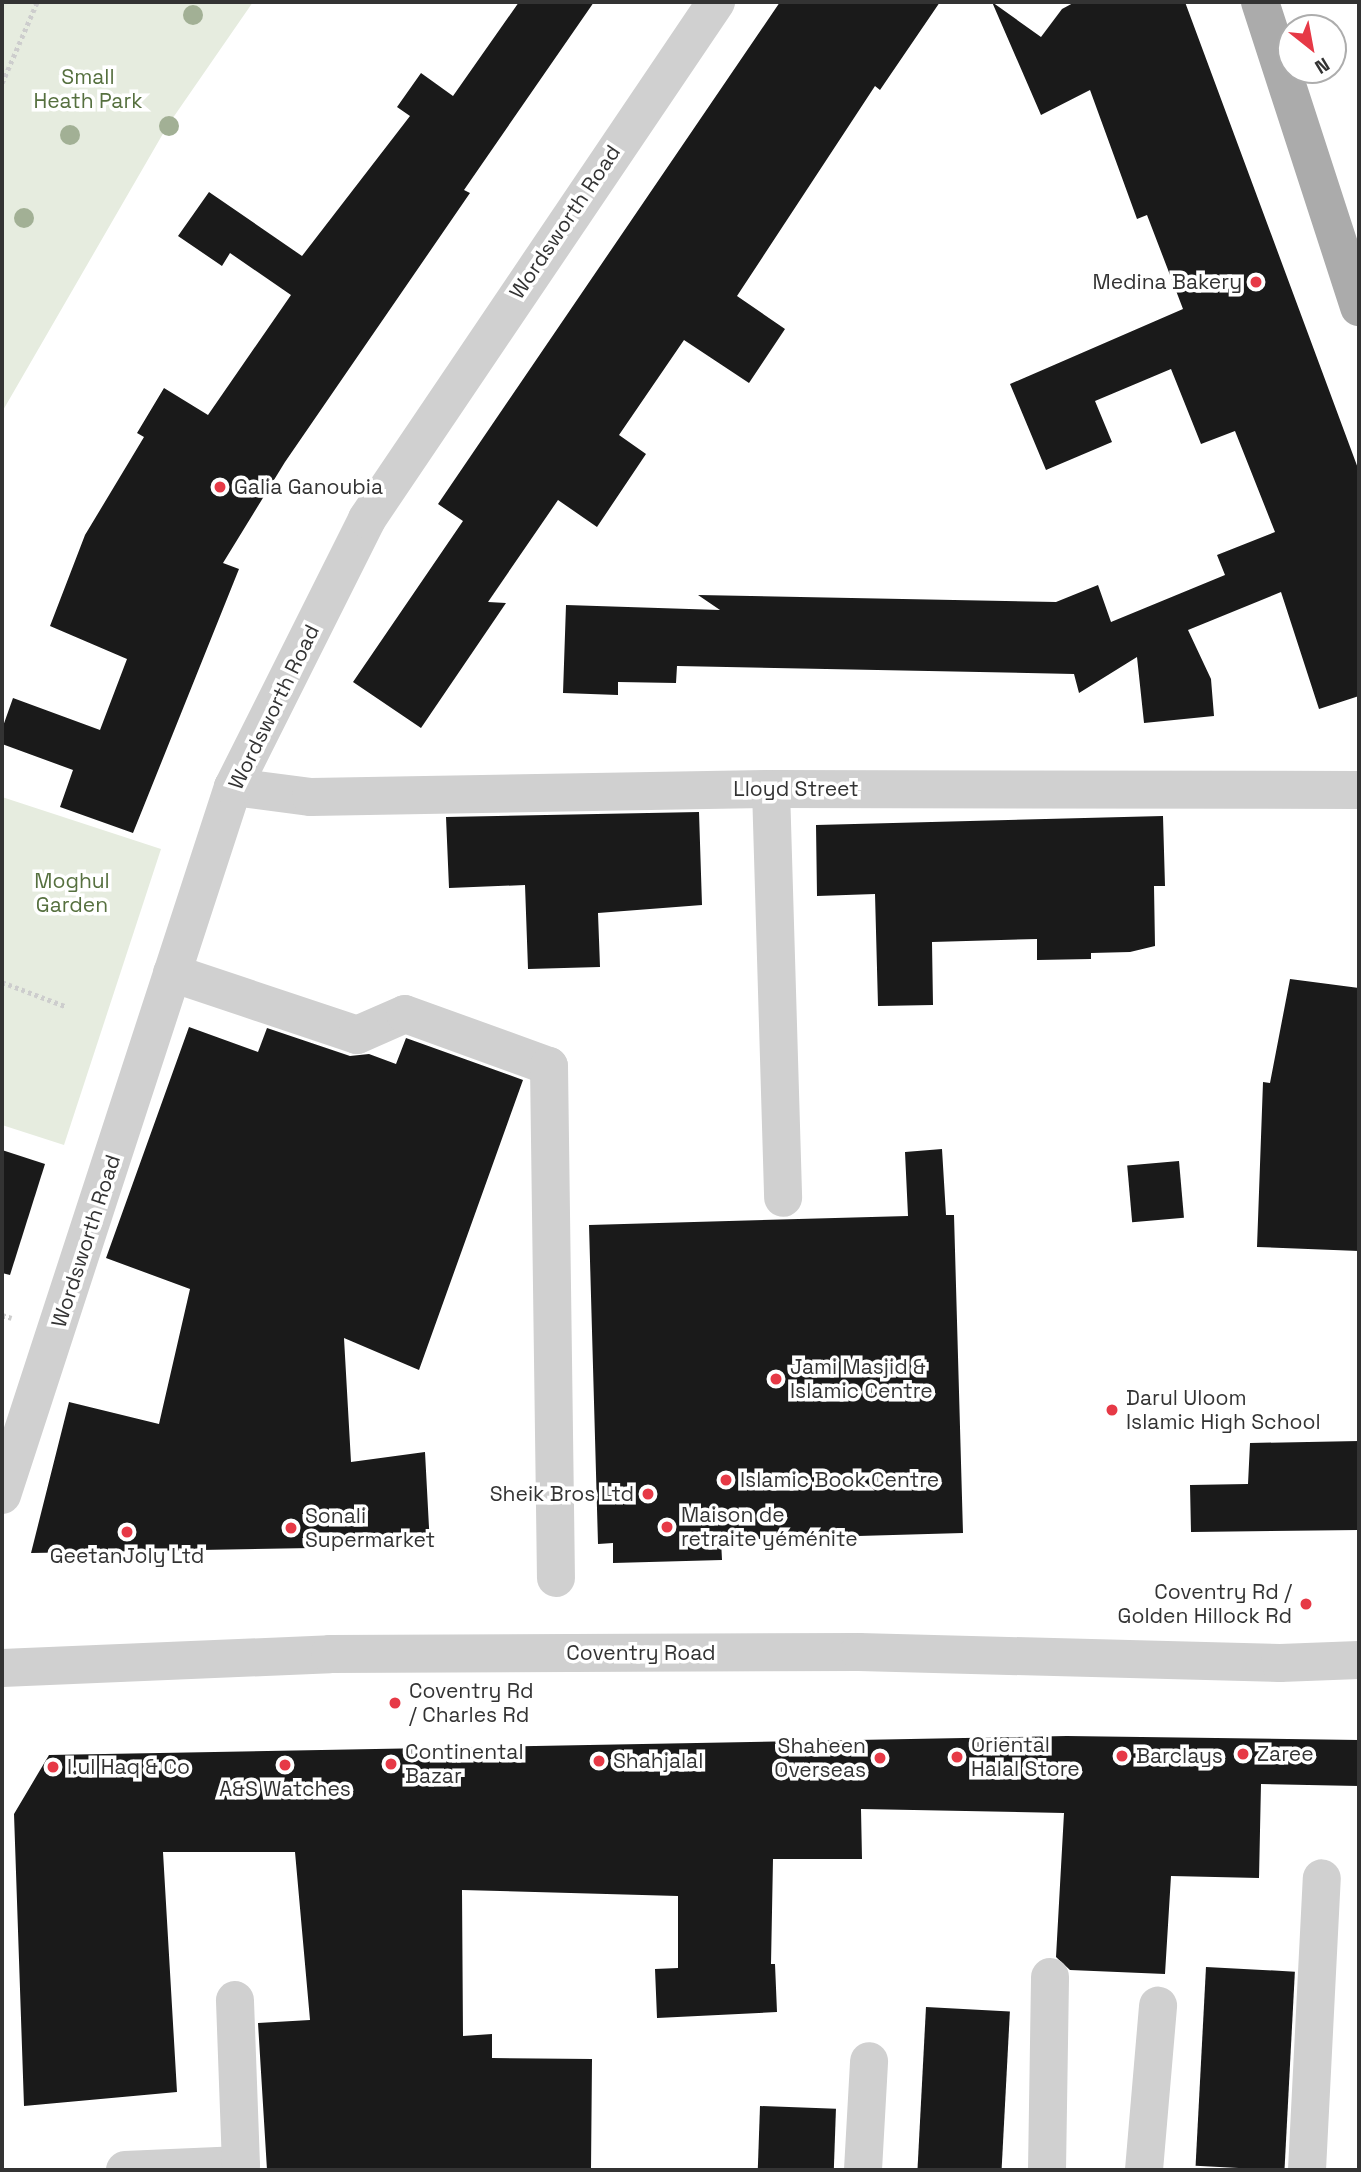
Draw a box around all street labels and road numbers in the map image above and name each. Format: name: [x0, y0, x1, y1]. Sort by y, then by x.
street label: Wordsworth Road: [504, 140, 626, 304]
street label: Wordsworth Road: [223, 621, 325, 793]
street label: Lloyd Street: [733, 776, 859, 802]
street label: Wordsworth Road: [46, 1152, 126, 1330]
street label: Coventry Road: [566, 1640, 716, 1666]

